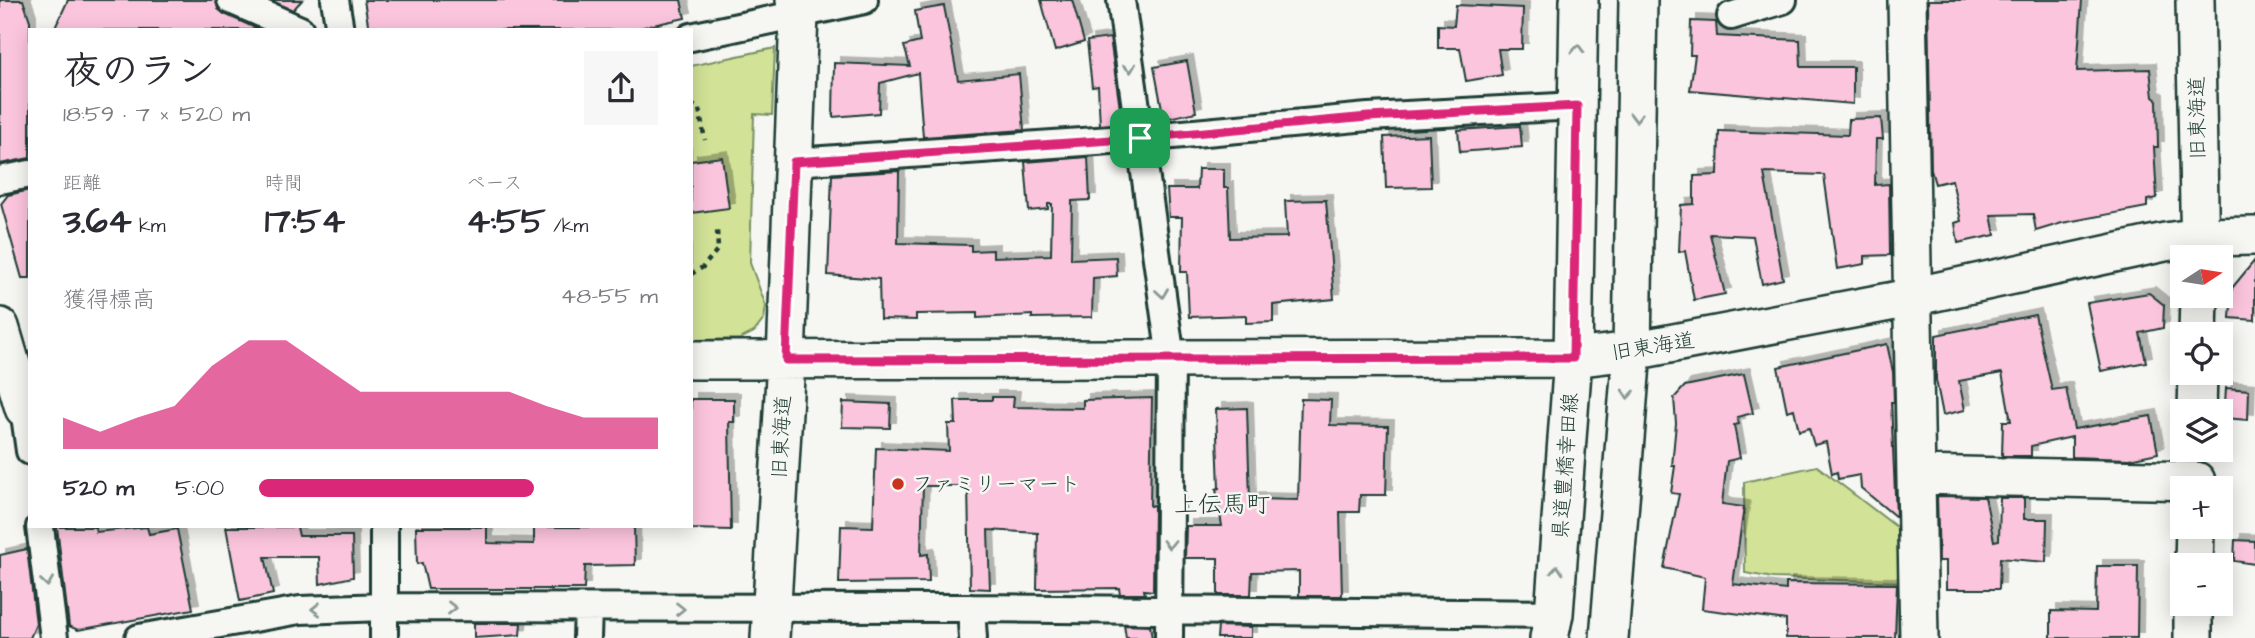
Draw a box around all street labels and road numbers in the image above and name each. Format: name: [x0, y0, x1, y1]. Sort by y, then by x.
street label: 旧東海道: [2182, 76, 2213, 160]
street label: 旧東海道: [1609, 326, 1697, 367]
street label: 県道豊橋幸田線: [1546, 392, 1585, 540]
street label: 旧東海道: [765, 394, 798, 480]

